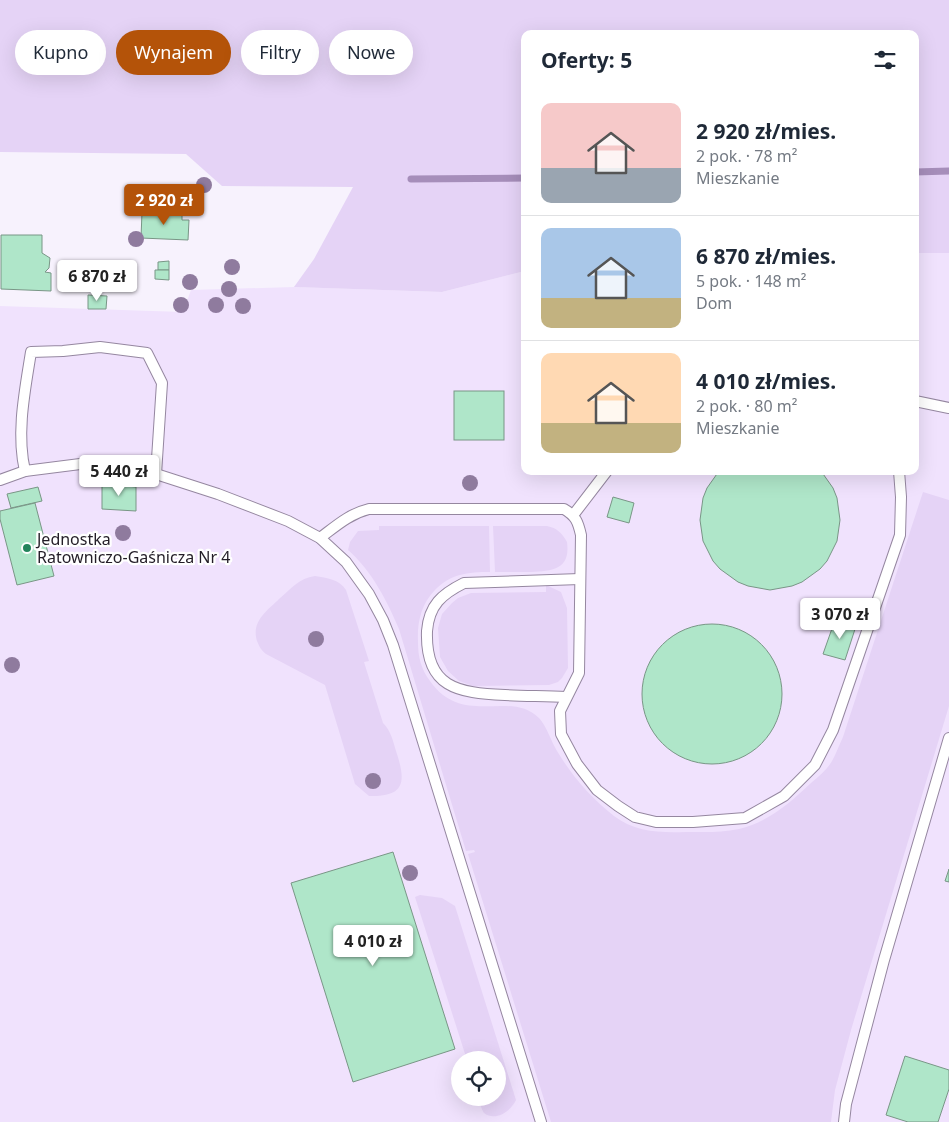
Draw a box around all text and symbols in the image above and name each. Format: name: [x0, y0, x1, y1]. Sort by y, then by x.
chip: Kupno: [15, 30, 106, 75]
chip: Wynajem: [116, 30, 231, 75]
chip: Filtry: [241, 30, 319, 75]
chip: Nowe: [329, 30, 413, 75]
text: Oferty: 5: [541, 46, 632, 74]
icon: filters: [871, 46, 899, 74]
text: 2 920 zł/mies.: [696, 117, 836, 145]
icon: home: [581, 123, 641, 183]
text: 2 pok. · 78 m²: [696, 145, 797, 167]
text: Mieszkanie: [696, 167, 779, 189]
pin: 2 920 zł: [112, 184, 216, 226]
text: 2 920 zł: [135, 189, 193, 211]
text: 6 870 zł/mies.: [696, 242, 836, 270]
icon: home: [581, 248, 641, 308]
pin: 6 870 zł: [45, 260, 149, 302]
text: 6 870 zł: [68, 265, 126, 287]
text: 5 pok. · 148 m²: [696, 270, 806, 292]
text: Dom: [696, 292, 732, 314]
text: 4 010 zł/mies.: [696, 367, 836, 395]
icon: home: [581, 373, 641, 433]
text: 2 pok. · 80 m²: [696, 395, 797, 417]
text: Mieszkanie: [696, 417, 779, 439]
pin: 5 440 zł: [67, 454, 171, 497]
text: 5 440 zł: [90, 460, 148, 482]
place label: Jednostka Ratowniczo-Gaśnicza Nr 4: [35, 528, 230, 568]
marker: Jednostka Ratowniczo-Gaśnicza Nr 4: [21, 542, 33, 554]
pin: 3 070 zł: [788, 598, 892, 640]
text: 3 070 zł: [811, 603, 869, 625]
pin: 4 010 zł: [321, 924, 425, 967]
text: 4 010 zł: [344, 930, 402, 952]
map controls: [451, 1051, 506, 1106]
button: locate: [451, 1051, 506, 1106]

